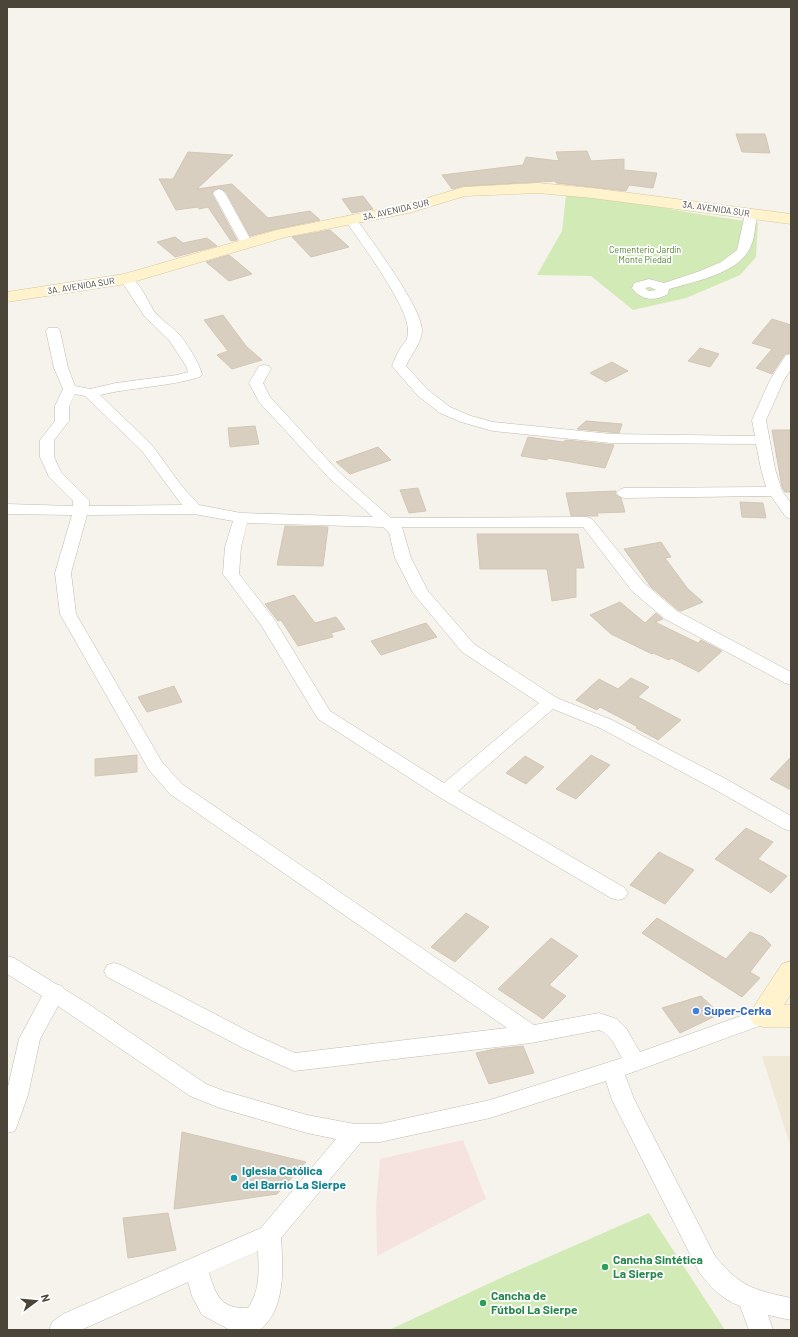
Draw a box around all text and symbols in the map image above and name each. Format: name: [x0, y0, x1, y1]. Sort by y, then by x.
street label: 3A. AVENIDA SUR: [362, 196, 431, 222]
street label: 3A. AVENIDA SUR: [682, 198, 751, 219]
park label: Cementerio Jardín Monte Piedad: [609, 244, 681, 265]
street label: 3A. AVENIDA SUR: [47, 275, 116, 296]
place label: Super-Cerka: [704, 1003, 771, 1017]
marker: Super-Cerka: [691, 1006, 701, 1016]
place label: Iglesia Católica del Barrio La Sierpe: [242, 1163, 346, 1191]
marker: Iglesia Católica del Barrio La Sierpe: [229, 1173, 239, 1183]
place label: Cancha Sintética La Sierpe: [613, 1252, 703, 1280]
marker: Cancha Sintética La Sierpe: [600, 1262, 610, 1272]
north arrow: [16, 1281, 56, 1321]
place label: Cancha de Fútbol La Sierpe: [491, 1288, 578, 1316]
text: N: [39, 1293, 53, 1303]
marker: Cancha de Fútbol La Sierpe: [478, 1298, 488, 1308]

